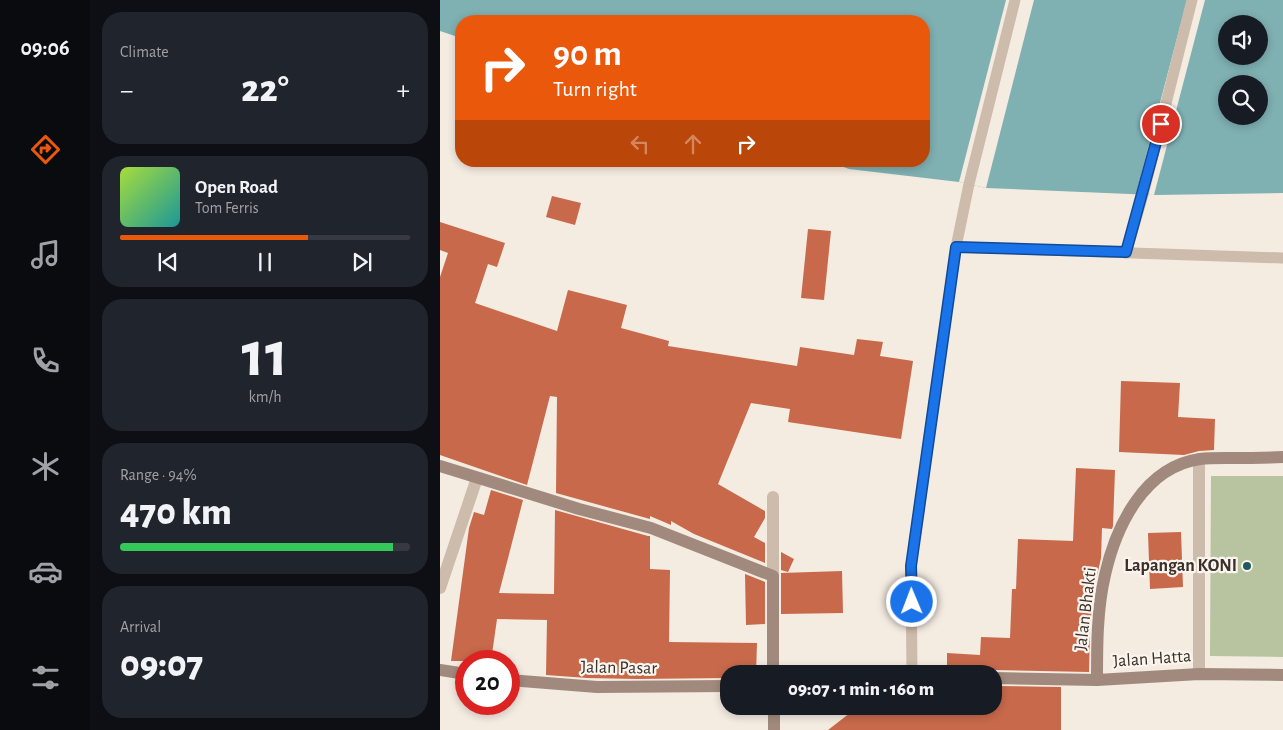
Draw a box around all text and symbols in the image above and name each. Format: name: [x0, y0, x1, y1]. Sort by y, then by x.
map controls: [1218, 15, 1268, 125]
button: sound: [1218, 15, 1268, 65]
icon: right: [470, 35, 535, 100]
text: 09:06: [20, 37, 70, 59]
text: 90 m: [553, 37, 622, 72]
text: Climate: [120, 44, 169, 60]
text: 22°: [241, 71, 289, 109]
button: search: [1218, 75, 1268, 125]
text: −: [120, 77, 133, 105]
text: +: [397, 77, 410, 105]
text: Turn right: [553, 78, 637, 100]
pin: [1140, 103, 1182, 145]
icon: arrive: [1147, 110, 1175, 138]
icon: left: [626, 130, 654, 158]
icon: ahead: [679, 130, 707, 158]
icon: right: [732, 130, 760, 158]
icon: directions: [28, 132, 63, 167]
text: Open Road: [195, 178, 278, 197]
text: Tom Ferris: [195, 200, 259, 216]
icon: music: [28, 237, 63, 272]
icon: previous: [154, 248, 182, 276]
icon: pause: [251, 248, 279, 276]
icon: next: [348, 248, 376, 276]
text: 11: [242, 323, 288, 388]
icon: phone: [28, 343, 63, 378]
text: km/h: [248, 389, 282, 405]
icon: climate: [28, 449, 63, 484]
text: Range · 94%: [120, 467, 197, 483]
text: 470 km: [120, 494, 232, 532]
icon: car: [28, 554, 63, 589]
place label: Lapangan KONI: [1124, 557, 1237, 575]
marker: Lapangan KONI: [1241, 560, 1253, 572]
street label: Jalan Bhakti: [1072, 566, 1100, 652]
position arrow: [885, 575, 937, 627]
text: Arrival: [120, 619, 161, 635]
text: 09:07: [120, 646, 203, 684]
street label: Jalan Hatta: [1112, 647, 1192, 671]
speed limit sign: 20: [455, 650, 520, 715]
street label: Jalan Pasar: [581, 658, 657, 678]
icon: filters: [28, 660, 63, 695]
text: 09:07 · 1 min · 160 m: [788, 680, 934, 699]

